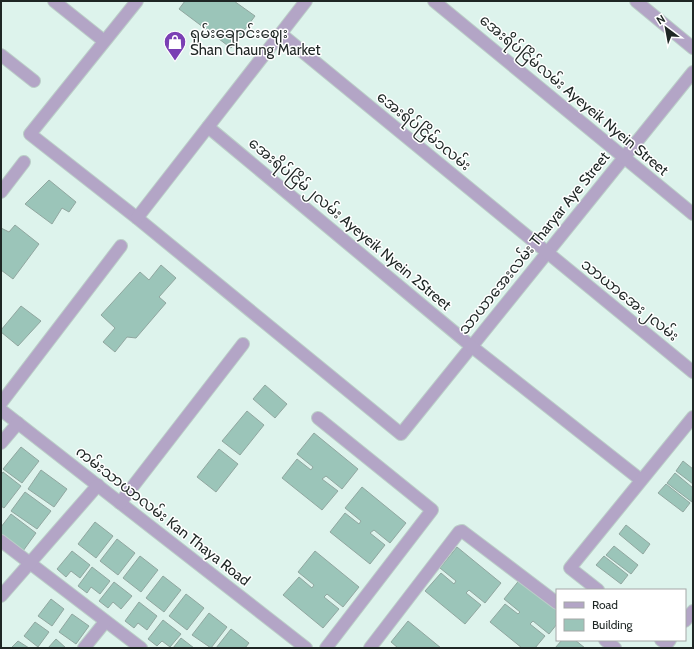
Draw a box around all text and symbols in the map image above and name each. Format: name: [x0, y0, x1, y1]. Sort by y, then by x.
north arrow: [646, 8, 686, 48]
street label: အေးရိပ်ငြိမ်လမ်း Ayeyeik Nyein Street: [476, 11, 672, 179]
place label: ရှမ်းချောင်းဈေး Shan Chaung Market: [190, 23, 321, 59]
shop icon: ရှမ်းချောင်းဈေး Shan Chaung Market: [162, 29, 188, 62]
street label: အေးရိပ်ငြိမ်၁လမ်း: [371, 87, 475, 177]
street label: အေးရိပ်ငြိမ်၂လမ်း Ayeyeik Nyein 2Street: [243, 133, 456, 316]
street label: သာယာအေးလမ်း Tharyar Aye Street: [454, 147, 613, 338]
street label: သာယာအေး၂လမ်း: [576, 254, 683, 347]
street label: ကမ်းသာယာလမ်း Kan Thaya Road: [72, 442, 254, 590]
legend: [556, 589, 686, 641]
text: Road: [592, 597, 618, 612]
text: Building: [592, 617, 634, 632]

